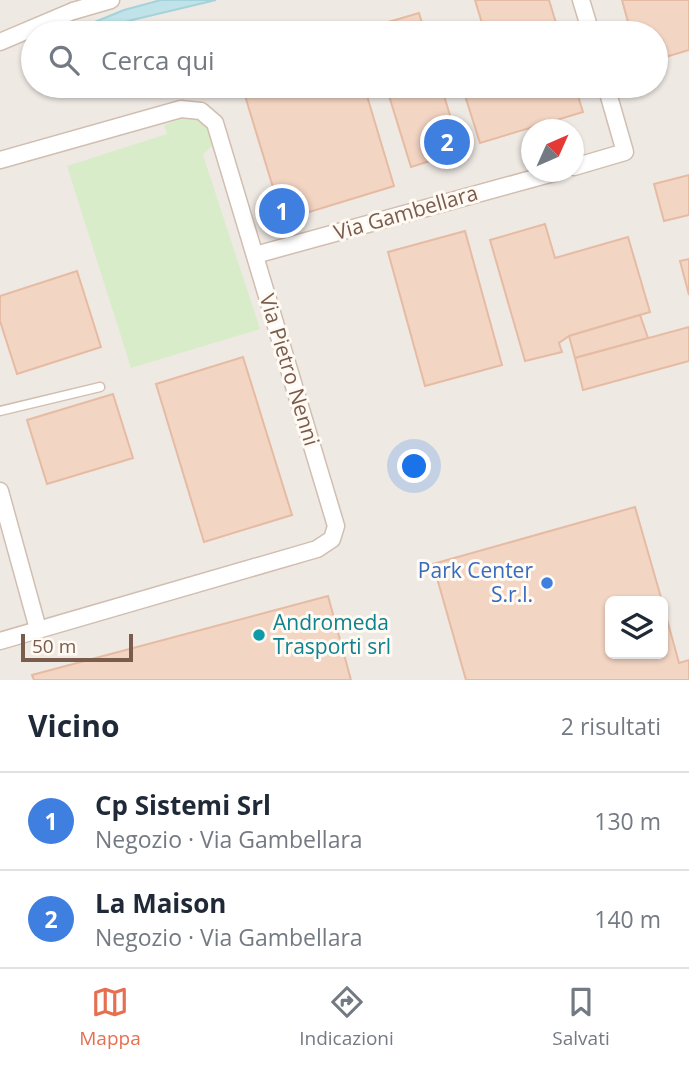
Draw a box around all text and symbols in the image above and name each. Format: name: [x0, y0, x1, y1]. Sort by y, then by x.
search box: [21, 21, 668, 98]
icon: search: [45, 41, 83, 79]
text: Cerca qui: [101, 42, 215, 78]
pin: 2: [424, 116, 470, 168]
north arrow: [521, 119, 584, 182]
street label: Via Gambellara: [330, 178, 481, 246]
pin: 1: [259, 185, 305, 237]
street label: Via Pietro Nenni: [254, 290, 326, 449]
your location: [397, 449, 431, 483]
place label: Park Center S.r.l.: [418, 556, 533, 608]
marker: Park Center S.r.l.: [539, 575, 555, 591]
map controls: [605, 596, 668, 659]
button: layers: [605, 596, 668, 659]
place label: Andromeda Trasporti srl: [273, 608, 391, 660]
marker: Andromeda Trasporti srl: [251, 627, 267, 643]
scale bar: [21, 631, 133, 663]
text: 50 m: [32, 633, 76, 659]
text: Vicino: [28, 705, 120, 746]
text: 2 risultati: [561, 710, 661, 742]
text: Cp Sistemi Srl: [95, 787, 271, 823]
text: 1: [44, 805, 58, 837]
text: 130 m: [594, 805, 661, 837]
text: Negozio · Via Gambellara: [95, 823, 363, 855]
text: La Maison: [95, 885, 226, 921]
text: 2: [44, 903, 58, 935]
text: 140 m: [594, 903, 661, 935]
text: Negozio · Via Gambellara: [95, 921, 363, 953]
tab: Mappa: [79, 983, 141, 1051]
tab: Indicazioni: [299, 983, 394, 1051]
tab: Salvati: [552, 983, 610, 1051]

